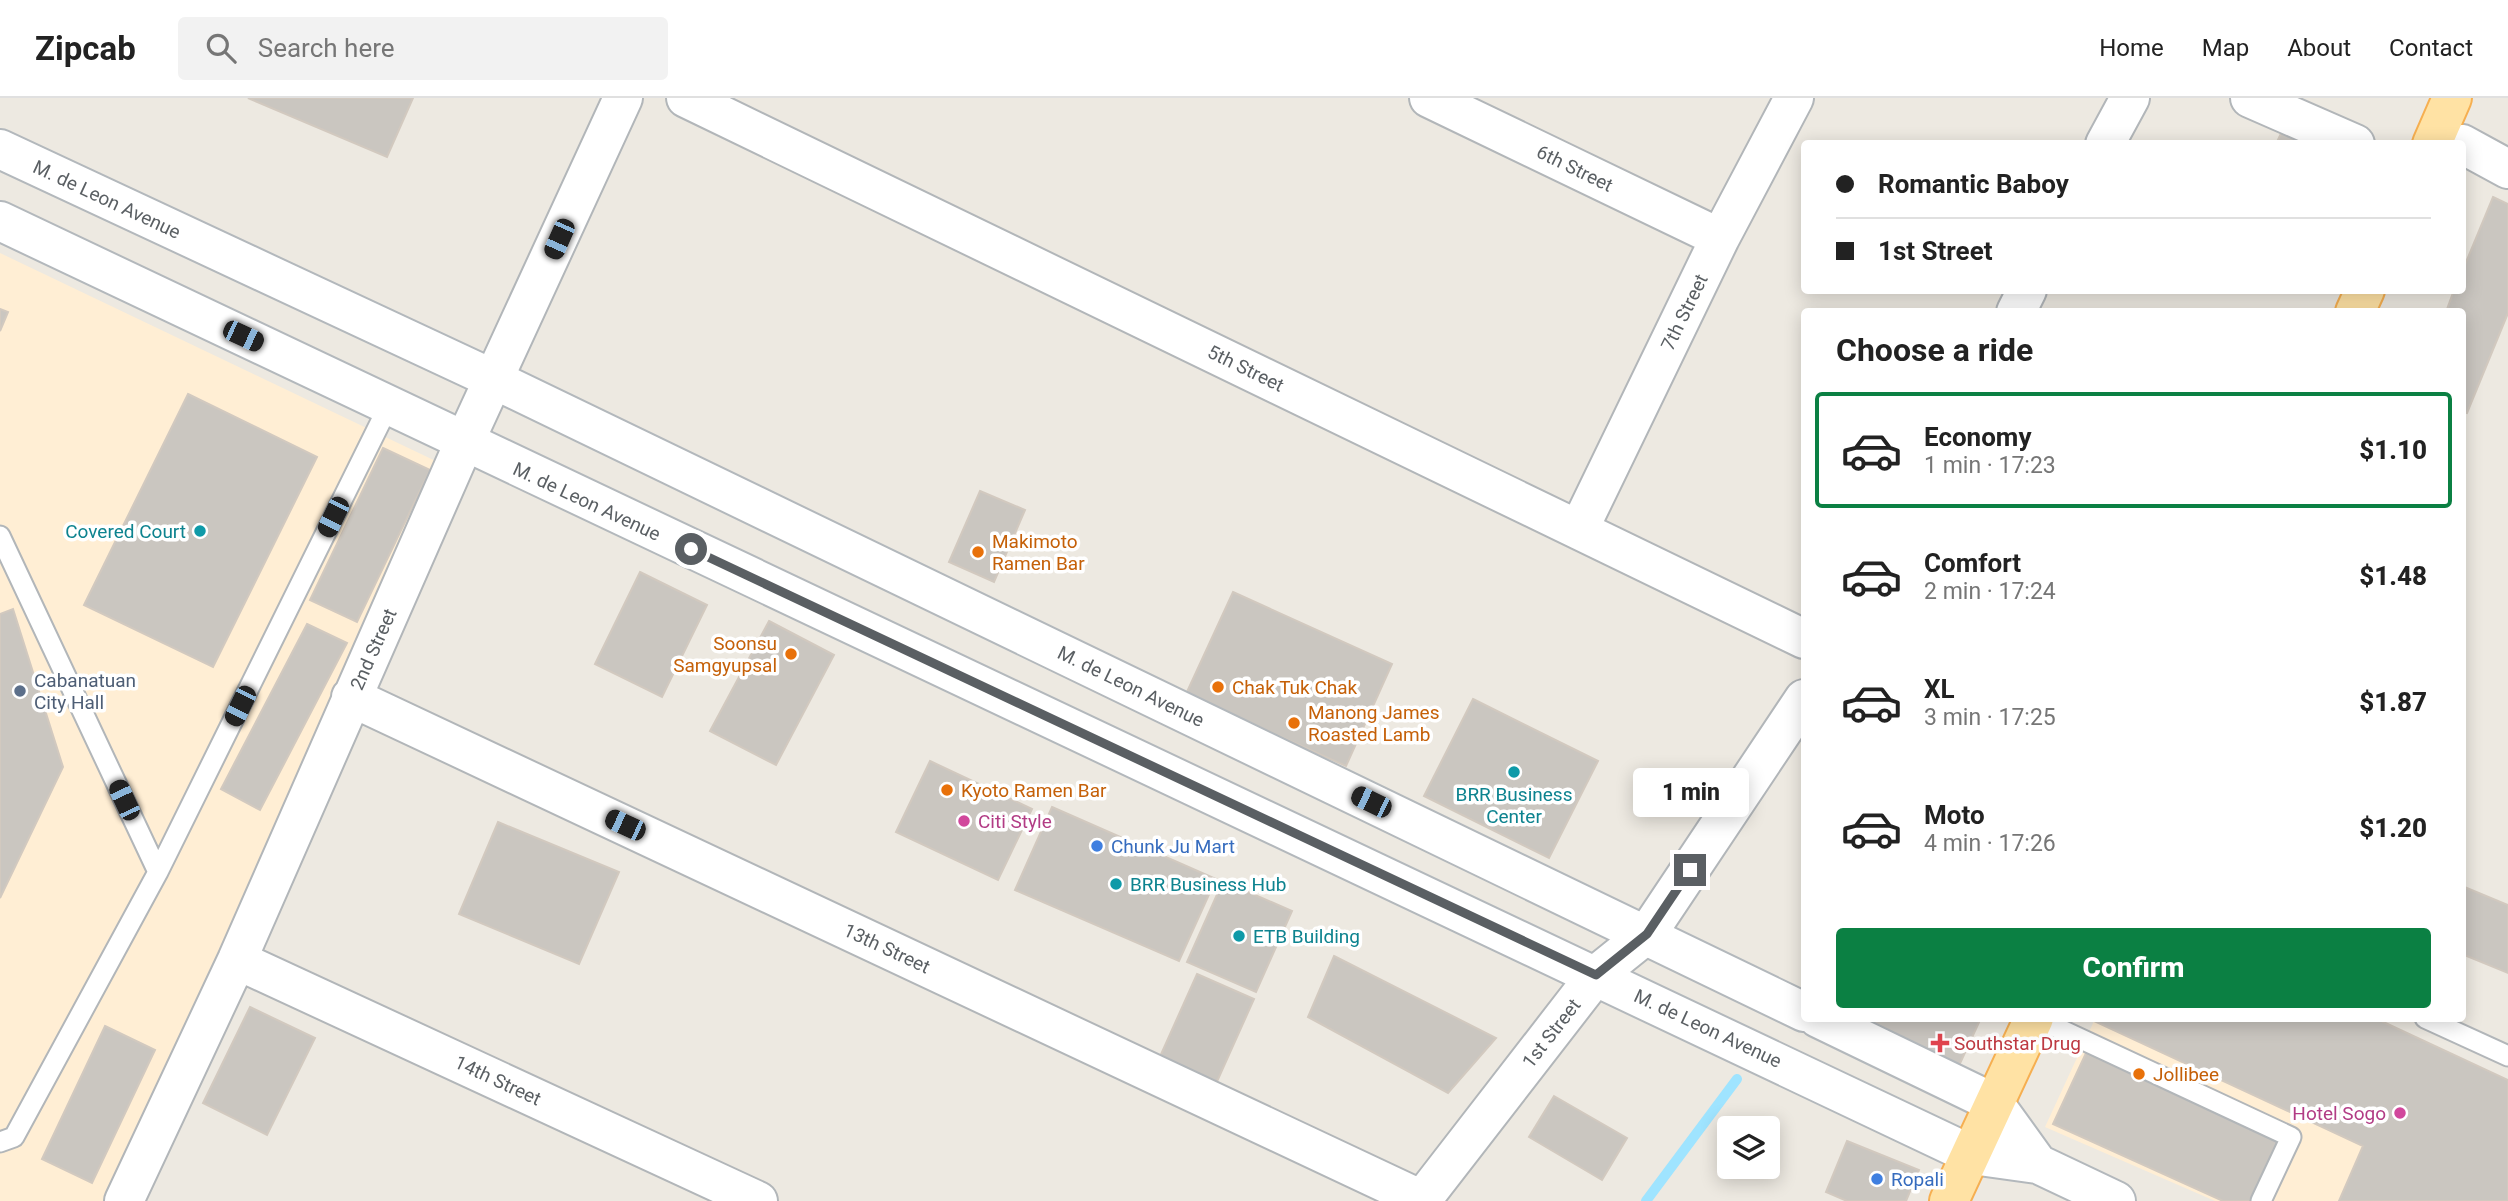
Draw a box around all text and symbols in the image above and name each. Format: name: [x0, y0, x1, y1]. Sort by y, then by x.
search box: [178, 17, 668, 80]
text: Zipcab: [35, 29, 136, 68]
icon: search: [202, 29, 240, 67]
text: Search here: [258, 33, 395, 63]
text: Home: [2099, 34, 2164, 62]
text: Map: [2202, 34, 2249, 62]
text: About: [2287, 34, 2351, 62]
text: Contact: [2389, 34, 2473, 62]
street label: 6th Street: [1533, 140, 1617, 197]
street label: M. de Leon Avenue: [29, 155, 184, 244]
text: Romantic Baboy: [1878, 169, 2069, 199]
car: [541, 216, 578, 262]
text: 1st Street: [1878, 236, 1993, 266]
street label: 7th Street: [1656, 270, 1713, 354]
car: [220, 318, 267, 354]
text: Choose a ride: [1836, 331, 2033, 369]
street label: 5th Street: [1204, 340, 1288, 397]
icon: car: [1840, 419, 1903, 482]
text: Economy: [1924, 422, 2031, 452]
text: $1.10: [2359, 435, 2427, 465]
text: 1 min · 17:23: [1924, 452, 2056, 479]
street label: M. de Leon Avenue: [509, 457, 664, 546]
car: [315, 494, 352, 540]
place label: Covered Court: [65, 520, 186, 543]
marker: Covered Court: [192, 523, 208, 539]
place label: Makimoto Ramen Bar: [992, 530, 1085, 575]
route start: [675, 533, 707, 565]
marker: Makimoto Ramen Bar: [970, 544, 986, 560]
icon: car: [1840, 545, 1903, 608]
text: Comfort: [1924, 548, 2021, 578]
text: $1.48: [2359, 561, 2427, 591]
text: 2 min · 17:24: [1924, 578, 2056, 605]
street label: 2nd Street: [345, 605, 402, 693]
place label: Soonsu Samgyupsal: [673, 632, 777, 677]
street label: M. de Leon Avenue: [1054, 641, 1208, 732]
marker: Soonsu Samgyupsal: [783, 646, 799, 662]
place label: Cabanatuan City Hall: [34, 669, 136, 714]
icon: car: [1840, 671, 1903, 734]
text: XL: [1924, 674, 1955, 704]
place label: Chak Tuk Chak: [1232, 676, 1358, 699]
marker: Chak Tuk Chak: [1210, 679, 1226, 695]
marker: Cabanatuan City Hall: [12, 683, 28, 699]
car: [222, 683, 259, 729]
text: $1.87: [2359, 687, 2427, 717]
place label: Manong James Roasted Lamb: [1308, 701, 1440, 746]
text: 3 min · 17:25: [1924, 704, 2056, 731]
marker: Manong James Roasted Lamb: [1286, 715, 1302, 731]
marker: BRR Business Center: [1506, 764, 1522, 780]
callout: 1 min: [1632, 768, 1748, 818]
car: [106, 777, 143, 823]
place label: Kyoto Ramen Bar: [961, 779, 1107, 802]
text: 1 min: [1662, 779, 1720, 806]
marker: Kyoto Ramen Bar: [939, 782, 955, 798]
car: [1348, 783, 1395, 821]
place label: BRR Business Center: [1456, 783, 1572, 828]
icon: car: [1840, 797, 1903, 860]
text: Moto: [1924, 800, 1985, 830]
car: [602, 807, 649, 843]
place label: Citi Style: [978, 810, 1052, 833]
marker: Citi Style: [956, 813, 972, 829]
text: $1.20: [2359, 813, 2427, 843]
text: 4 min · 17:26: [1924, 830, 2056, 857]
place label: Chunk Ju Mart: [1111, 835, 1235, 858]
marker: Chunk Ju Mart: [1089, 838, 1105, 854]
route end: [1674, 854, 1706, 886]
place label: BRR Business Hub: [1130, 873, 1286, 896]
marker: BRR Business Hub: [1108, 876, 1124, 892]
street label: 13th Street: [840, 918, 934, 979]
place label: ETB Building: [1253, 925, 1360, 948]
marker: ETB Building: [1231, 928, 1247, 944]
button: Confirm: [1836, 928, 2431, 1008]
street label: M. de Leon Avenue: [1630, 984, 1785, 1073]
street label: 1st Street: [1517, 994, 1586, 1073]
place label: Southstar Drug: [1954, 1032, 2081, 1055]
marker: Southstar Drug: [1932, 1035, 1948, 1051]
street label: 14th Street: [451, 1050, 545, 1111]
place label: Jollibee: [2153, 1063, 2219, 1086]
marker: Jollibee: [2131, 1066, 2147, 1082]
place label: Hotel Sogo: [2292, 1102, 2386, 1125]
marker: Hotel Sogo: [2392, 1105, 2408, 1121]
map controls: [1717, 1116, 1780, 1179]
button: layers: [1717, 1116, 1780, 1179]
place label: Ropali: [1891, 1168, 1944, 1191]
marker: Ropali: [1869, 1171, 1885, 1187]

